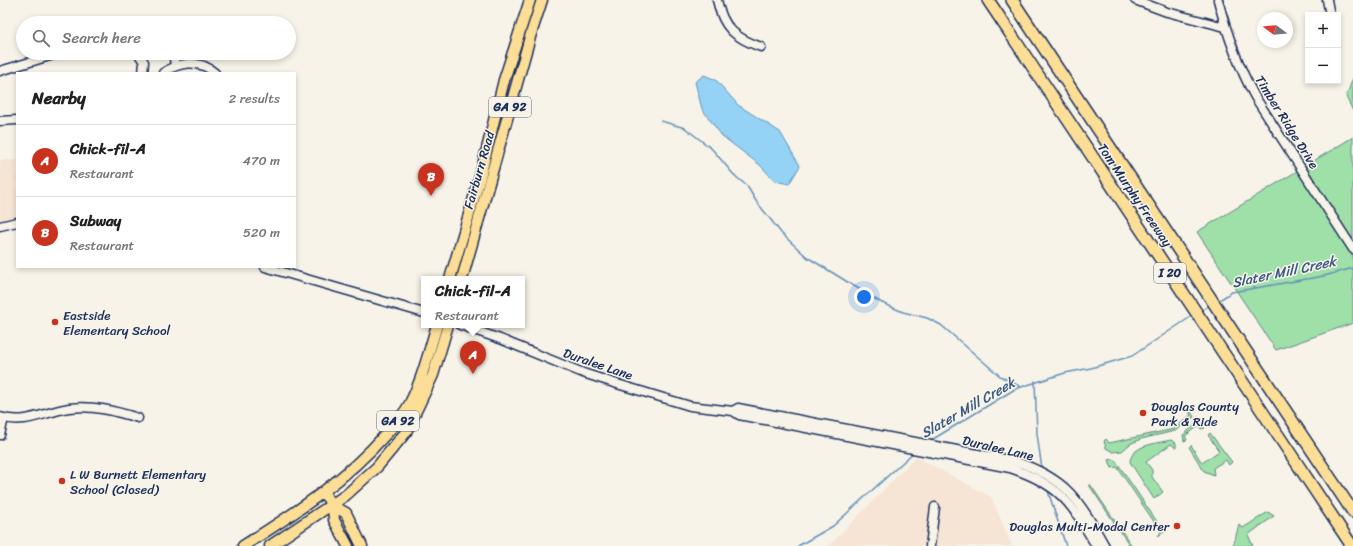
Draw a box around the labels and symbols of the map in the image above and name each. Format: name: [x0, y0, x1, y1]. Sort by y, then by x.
north arrow: [1257, 12, 1293, 48]
street label: Timber Ridge Drive: [1249, 70, 1325, 174]
road number: GA 92: [489, 97, 531, 117]
street label: Fairburn Road: [457, 127, 501, 212]
street label: Tom Murphy Freeway: [1092, 138, 1179, 252]
pin: B: [418, 163, 444, 196]
water label: Slater Mill Creek: [1230, 248, 1340, 295]
road number: I 20: [1154, 263, 1186, 283]
your location: [854, 287, 874, 307]
place label: Eastside Elementary School: [63, 304, 171, 342]
marker: Eastside Elementary School: [50, 317, 60, 327]
pin: A: [460, 341, 486, 374]
street label: Duralee Lane: [560, 341, 636, 387]
water label: Slater Mill Creek: [916, 370, 1021, 445]
place label: Douglas County Park & Ride: [1151, 395, 1239, 433]
marker: Douglas County Park & Ride: [1138, 408, 1148, 418]
road number: GA 92: [377, 411, 419, 431]
street label: Duralee Lane: [960, 429, 1036, 467]
place label: L W Burnett Elementary School (Closed): [70, 463, 206, 501]
marker: L W Burnett Elementary School (Closed): [57, 476, 67, 486]
place label: Douglas Multi-Modal Center: [1009, 515, 1170, 538]
marker: Douglas Multi-Modal Center: [1172, 521, 1182, 531]

